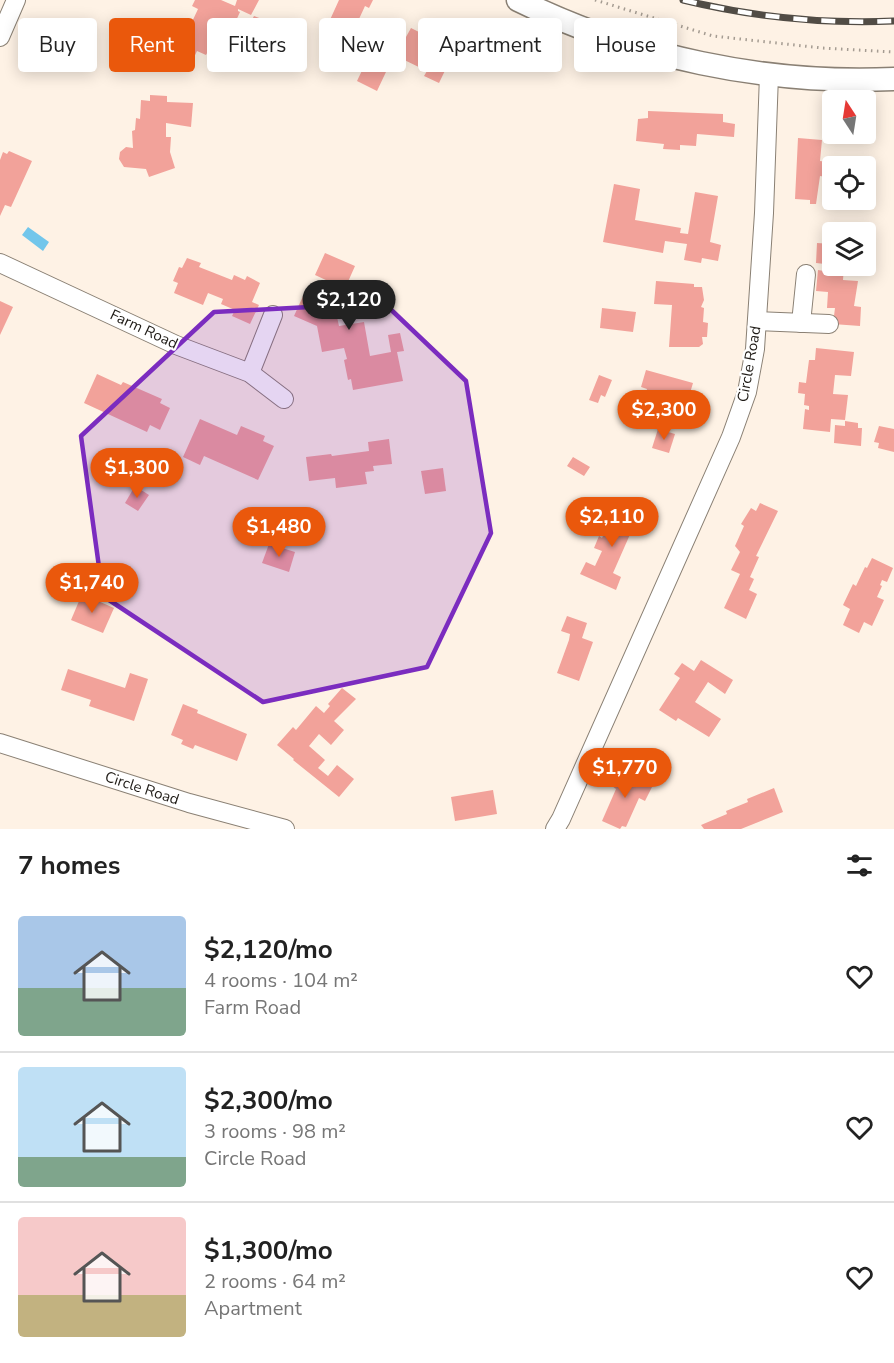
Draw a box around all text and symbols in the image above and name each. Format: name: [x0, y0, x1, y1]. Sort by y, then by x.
chip: Buy: [18, 18, 97, 72]
chip: Rent: [109, 18, 195, 72]
chip: Filters: [207, 18, 307, 72]
chip: New: [319, 18, 406, 72]
chip: Apartment: [418, 18, 562, 72]
chip: House: [574, 18, 677, 72]
north arrow: [822, 90, 876, 144]
map controls: [822, 90, 876, 276]
button: locate: [822, 156, 876, 210]
button: layers: [822, 222, 876, 276]
pin: $2,120: [300, 280, 398, 331]
text: $2,120: [317, 286, 381, 313]
street label: Farm Road: [107, 305, 181, 353]
street label: Circle Road: [732, 324, 766, 404]
pin: $2,300: [615, 390, 713, 441]
text: $2,300: [632, 396, 696, 423]
pin: $1,300: [88, 448, 186, 499]
text: $1,300: [105, 454, 169, 481]
pin: $2,110: [563, 497, 661, 548]
text: $2,110: [580, 503, 644, 530]
pin: $1,480: [230, 507, 328, 558]
text: $1,480: [247, 513, 311, 540]
pin: $1,740: [43, 563, 141, 614]
text: $1,740: [60, 569, 124, 596]
pin: $1,770: [576, 748, 674, 799]
text: $1,770: [593, 754, 657, 781]
street label: Circle Road: [102, 767, 182, 809]
text: 7 homes: [18, 848, 120, 883]
icon: filters: [843, 849, 876, 882]
text: $2,120/mo: [204, 932, 333, 967]
icon: home: [66, 940, 138, 1012]
icon: heart: [843, 960, 876, 993]
text: 4 rooms · 104 m²: [204, 967, 358, 994]
text: Farm Road: [204, 994, 301, 1021]
text: $2,300/mo: [204, 1083, 333, 1118]
icon: home: [66, 1091, 138, 1163]
icon: heart: [843, 1111, 876, 1144]
text: 3 rooms · 98 m²: [204, 1118, 346, 1145]
text: Circle Road: [204, 1145, 307, 1172]
text: $1,300/mo: [204, 1233, 333, 1268]
icon: home: [66, 1241, 138, 1313]
icon: heart: [843, 1261, 876, 1294]
text: 2 rooms · 64 m²: [204, 1268, 346, 1295]
text: Apartment: [204, 1295, 302, 1322]

